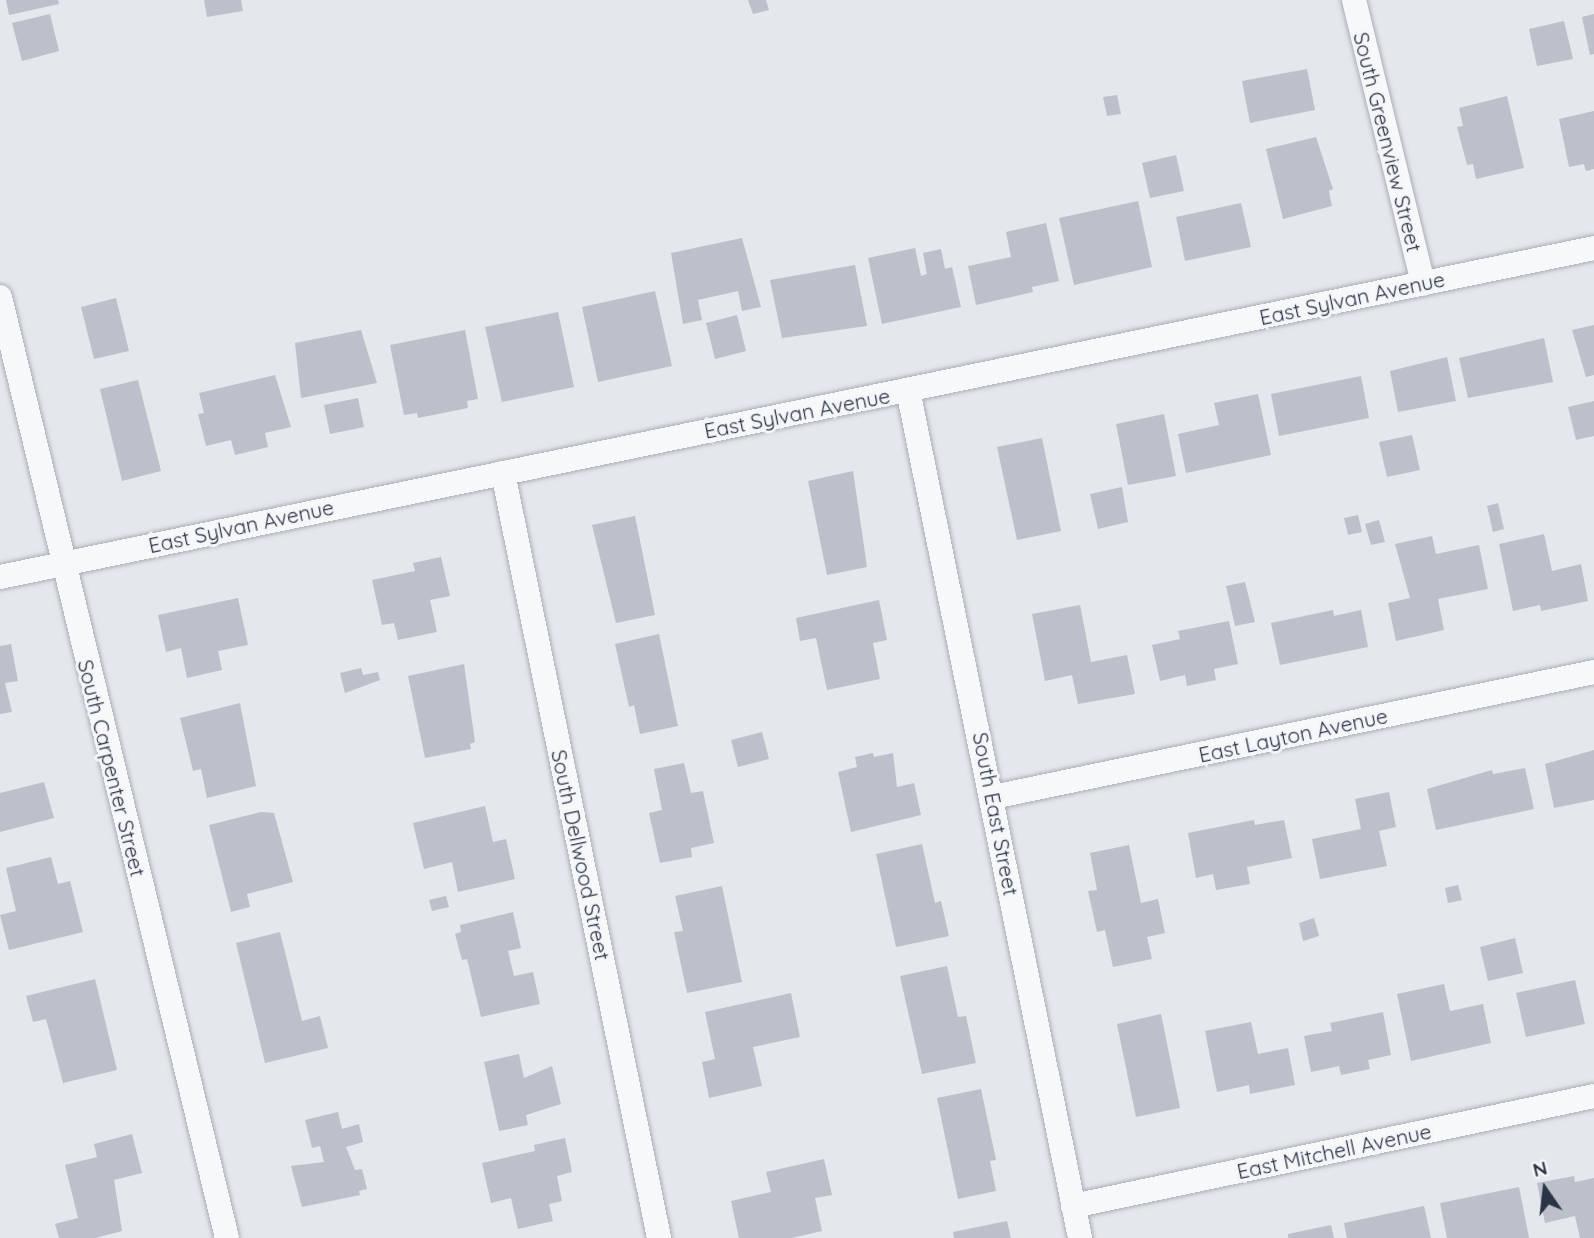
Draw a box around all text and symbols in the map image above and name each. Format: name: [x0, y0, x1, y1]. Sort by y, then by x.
street label: South Greenview Street: [1348, 30, 1428, 254]
street label: East Sylvan Avenue: [1257, 266, 1447, 330]
street label: East Sylvan Avenue: [702, 383, 892, 443]
street label: East Sylvan Avenue: [146, 494, 336, 558]
street label: South Carpenter Street: [73, 657, 151, 879]
street label: East Layton Avenue: [1196, 703, 1390, 767]
street label: South East Street: [968, 730, 1024, 898]
street label: South Dellwood Street: [546, 747, 616, 963]
street label: East Mitchell Avenue: [1234, 1118, 1434, 1184]
north arrow: [1510, 1154, 1580, 1224]
text: N: [1530, 1155, 1550, 1182]

